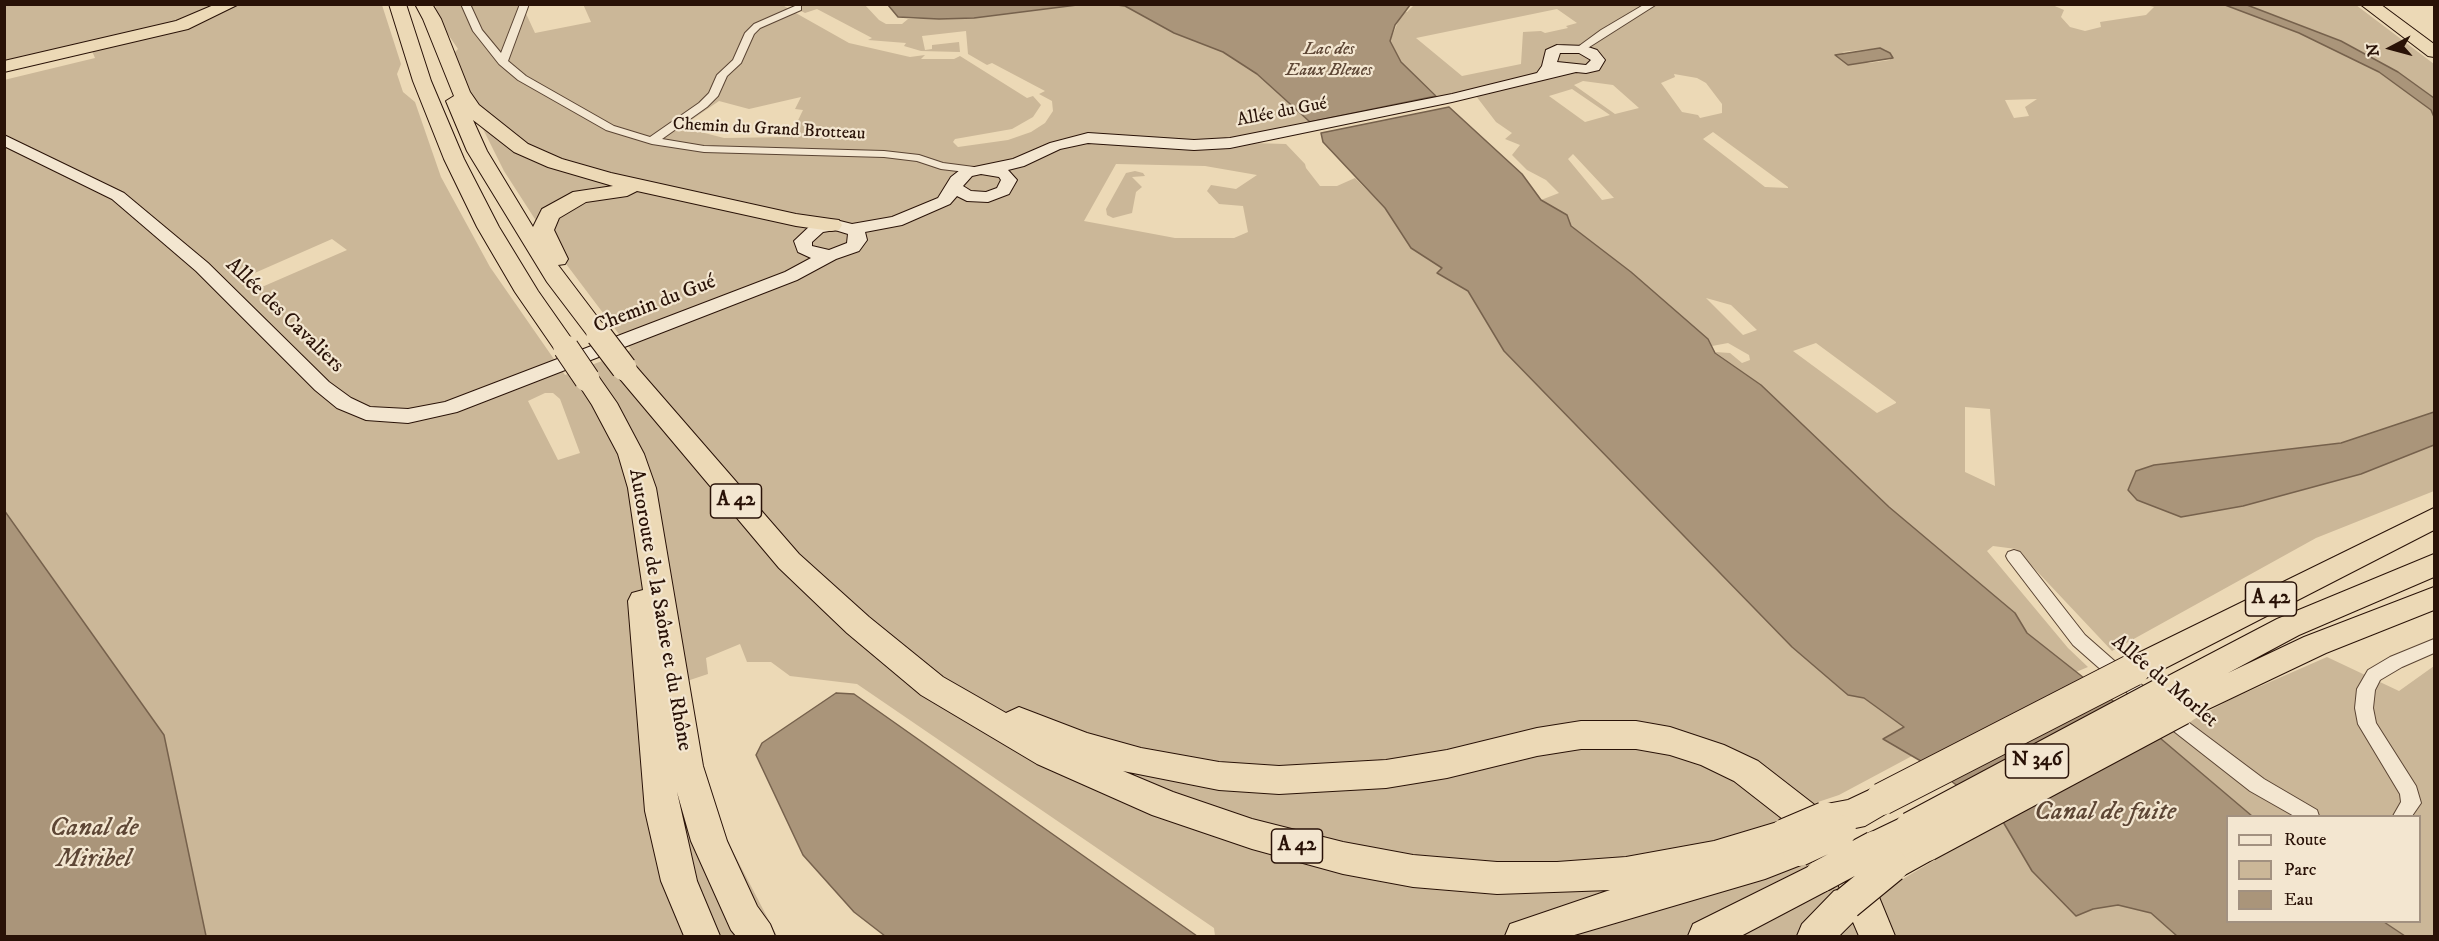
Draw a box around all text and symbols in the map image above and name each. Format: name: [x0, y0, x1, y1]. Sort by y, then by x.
north arrow: [2361, 18, 2421, 78]
water label: Lac des Eaux Bleues: [1286, 39, 1372, 82]
text: N: [2362, 42, 2384, 57]
street label: Allée du Gué: [1235, 94, 1329, 132]
street label: Chemin du Grand Brotteau: [672, 114, 866, 146]
street label: Allée des Cavaliers: [220, 253, 348, 379]
street label: Chemin du Gué: [590, 270, 720, 340]
street label: Autoroute de la Saône et du Rhône: [622, 467, 696, 753]
road number: A 42: [710, 484, 762, 518]
road number: A 42: [2246, 582, 2296, 616]
street label: Allée du Morlet: [2106, 630, 2222, 734]
road number: N 346: [2006, 744, 2068, 778]
water label: Canal de fuite: [2034, 797, 2176, 829]
water label: Canal de Miribel: [49, 813, 139, 876]
legend: [2226, 815, 2421, 923]
road number: A 42: [1272, 829, 1322, 863]
text: Route: [2284, 829, 2327, 851]
text: Parc: [2284, 859, 2316, 881]
text: Eau: [2284, 889, 2313, 911]

